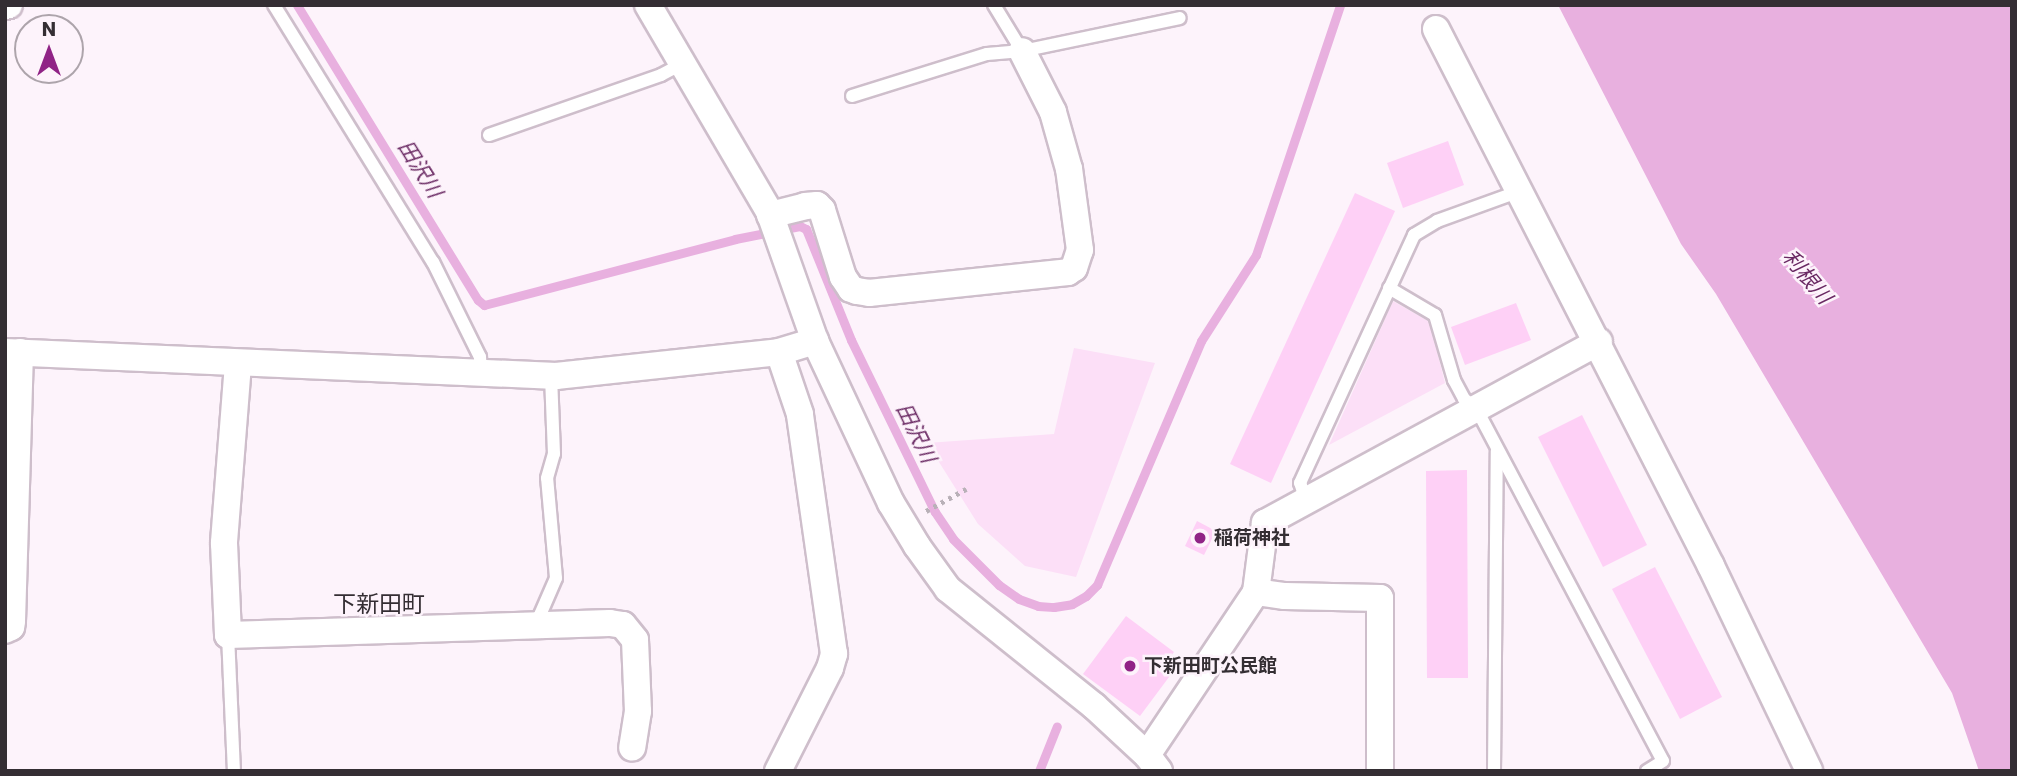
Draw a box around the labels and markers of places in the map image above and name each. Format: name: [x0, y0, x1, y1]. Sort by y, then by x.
place label: 稲荷神社: [1214, 527, 1290, 549]
marker: 稲荷神社: [1192, 530, 1208, 546]
place label: 下新田町公民館: [1144, 655, 1277, 677]
marker: 下新田町公民館: [1122, 658, 1138, 674]

